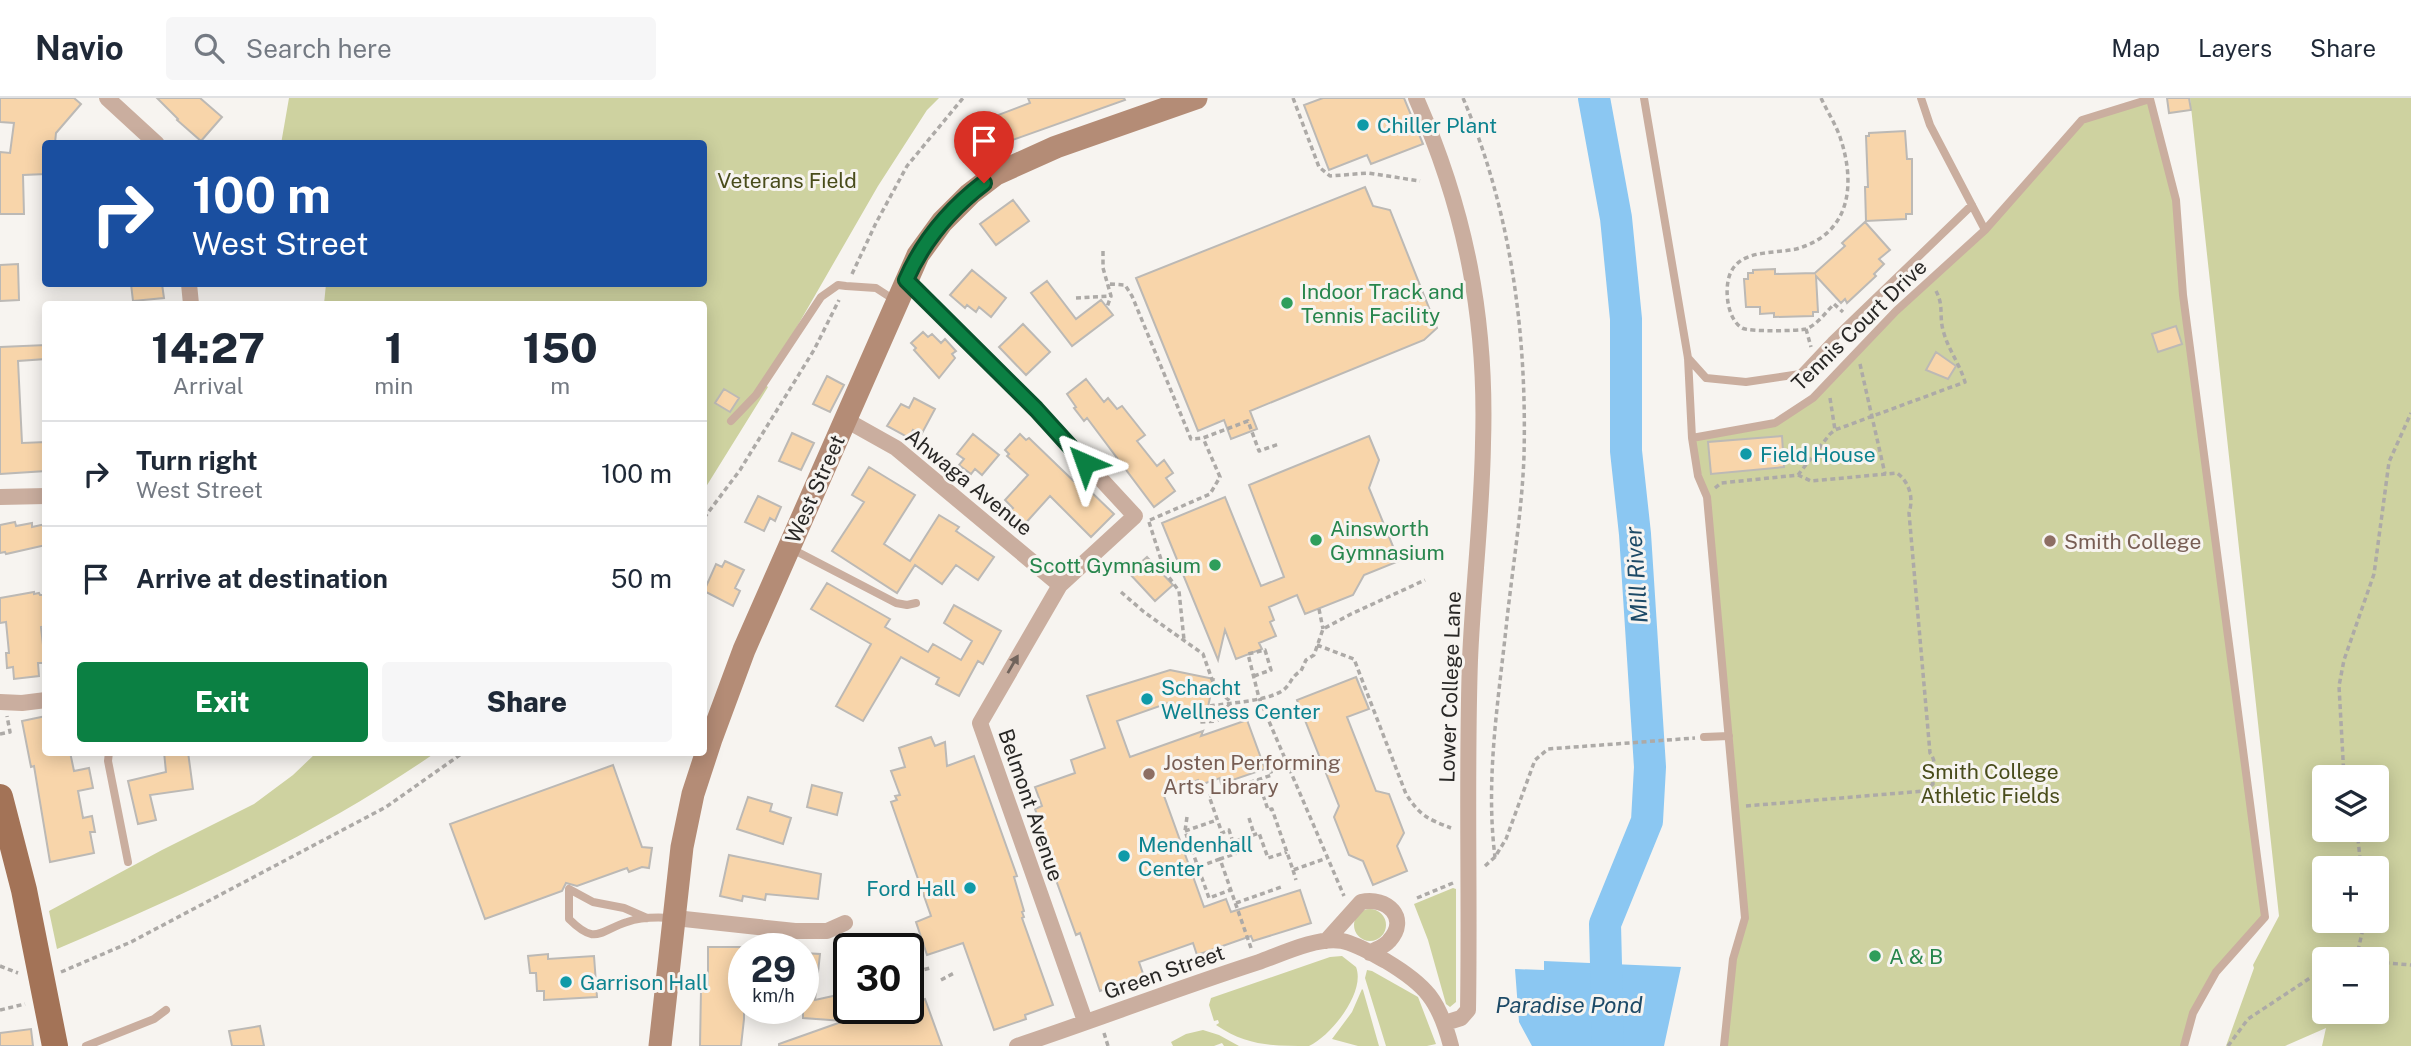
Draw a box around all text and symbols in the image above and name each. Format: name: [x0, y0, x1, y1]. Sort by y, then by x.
search box: [166, 17, 656, 80]
text: Navio: [35, 29, 124, 67]
icon: search: [190, 29, 228, 67]
text: Search here: [246, 33, 392, 64]
text: Map: [2111, 34, 2160, 62]
text: Layers: [2198, 34, 2272, 62]
text: Share: [2310, 34, 2376, 62]
pin: [954, 111, 1014, 183]
place label: Chiller Plant: [1377, 113, 1497, 138]
marker: Chiller Plant: [1355, 117, 1371, 133]
icon: arrive: [965, 122, 1003, 160]
text: 100 m: [192, 166, 331, 224]
icon: right: [77, 168, 168, 259]
park label: Veterans Field: [717, 168, 857, 193]
text: West Street: [192, 225, 369, 262]
street label: Tennis Court Drive: [1786, 254, 1932, 396]
place label: Indoor Track and Tennis Facility: [1301, 279, 1464, 328]
marker: Indoor Track and Tennis Facility: [1279, 295, 1295, 311]
text: 14:27: [151, 323, 265, 372]
text: 1: [385, 323, 403, 372]
text: 150: [523, 323, 598, 372]
text: Arrival: [173, 372, 244, 399]
text: min: [374, 372, 413, 399]
text: m: [550, 372, 570, 399]
street label: Ahwaga Avenue: [901, 423, 1037, 541]
position arrow: [1048, 426, 1122, 500]
street label: West Street: [780, 431, 850, 547]
place label: Field House: [1760, 442, 1876, 467]
text: Turn right: [136, 445, 258, 476]
marker: Field House: [1738, 446, 1754, 462]
icon: right: [77, 455, 115, 493]
text: 100 m: [601, 458, 672, 489]
text: West Street: [136, 476, 263, 503]
place label: Ainsworth Gymnasium: [1330, 516, 1445, 565]
water label: Mill River: [1619, 525, 1653, 624]
place label: Smith College: [2064, 529, 2201, 554]
marker: Ainsworth Gymnasium: [1308, 532, 1324, 548]
marker: Smith College: [2042, 533, 2058, 549]
place label: Scott Gymnasium: [1029, 553, 1201, 578]
marker: Scott Gymnasium: [1207, 557, 1223, 573]
icon: arrive: [77, 560, 115, 598]
text: Arrive at destination: [136, 563, 388, 594]
text: 50 m: [611, 563, 672, 594]
street label: Lower College Lane: [1434, 591, 1466, 783]
one-way arrow: [1007, 654, 1019, 673]
button: Exit: [77, 662, 368, 742]
button: Share: [382, 662, 672, 742]
place label: Schacht Wellness Center: [1161, 675, 1320, 724]
marker: Schacht Wellness Center: [1139, 691, 1155, 707]
street label: Belmont Avenue: [993, 726, 1069, 884]
place label: Josten Performing Arts Library: [1163, 750, 1341, 799]
park label: Smith College Athletic Fields: [1920, 759, 2060, 808]
map controls: [2312, 765, 2389, 1024]
button: layers: [2312, 765, 2389, 842]
marker: Josten Performing Arts Library: [1141, 766, 1157, 782]
place label: Mendenhall Center: [1138, 832, 1253, 881]
marker: Mendenhall Center: [1116, 848, 1132, 864]
button: +: [2312, 856, 2389, 933]
place label: Ford Hall: [866, 876, 956, 901]
marker: Ford Hall: [962, 880, 978, 896]
speed limit sign: 30: [833, 933, 924, 1024]
street label: Green Street: [1100, 940, 1228, 1004]
place label: A & B: [1889, 944, 1943, 969]
button: −: [2312, 947, 2389, 1024]
marker: A & B: [1867, 948, 1883, 964]
text: 29: [751, 949, 796, 990]
place label: Garrison Hall: [580, 970, 708, 995]
marker: Garrison Hall: [558, 974, 574, 990]
text: km/h: [752, 985, 795, 1006]
water label: Paradise Pond: [1495, 991, 1643, 1018]

